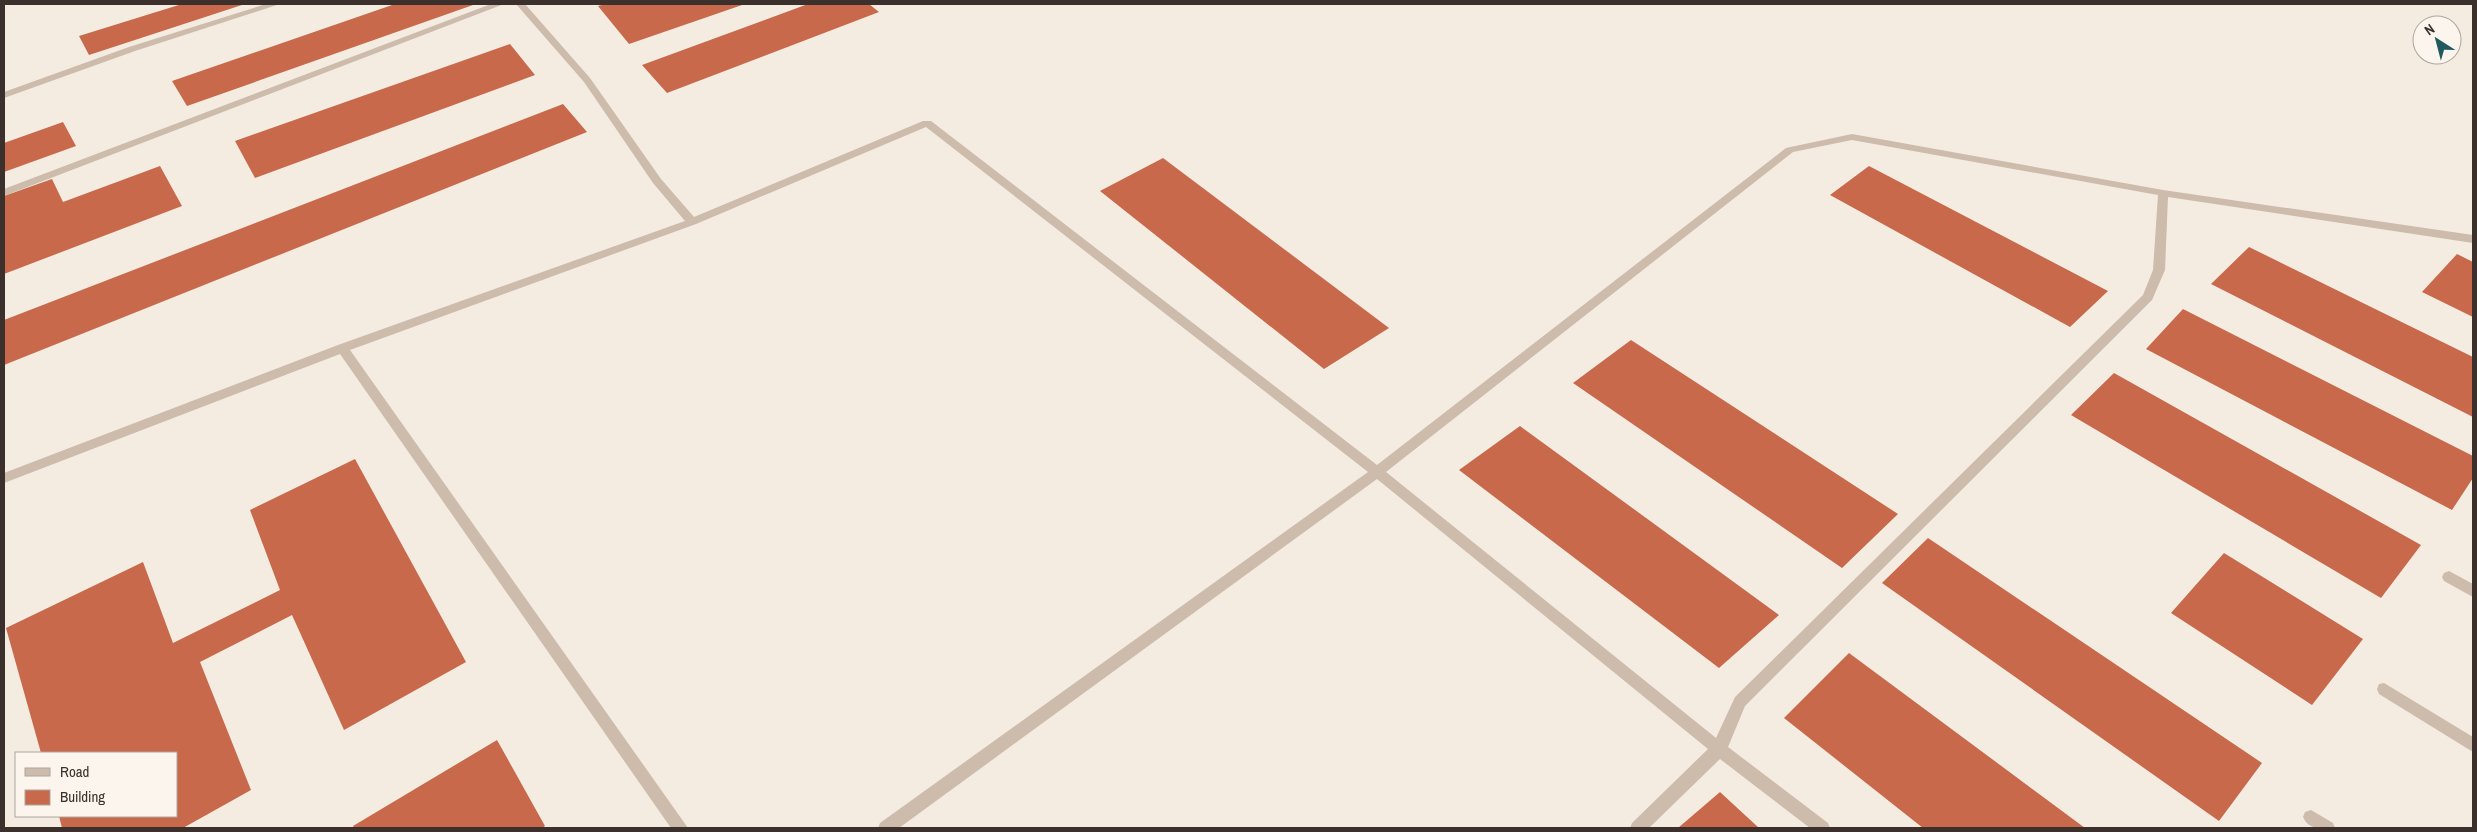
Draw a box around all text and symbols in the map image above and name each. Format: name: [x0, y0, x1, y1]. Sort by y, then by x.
north arrow: [2412, 15, 2462, 65]
text: N: [2421, 20, 2438, 39]
legend: [15, 752, 178, 817]
text: Road: [60, 761, 89, 782]
text: Building: [60, 786, 105, 807]

